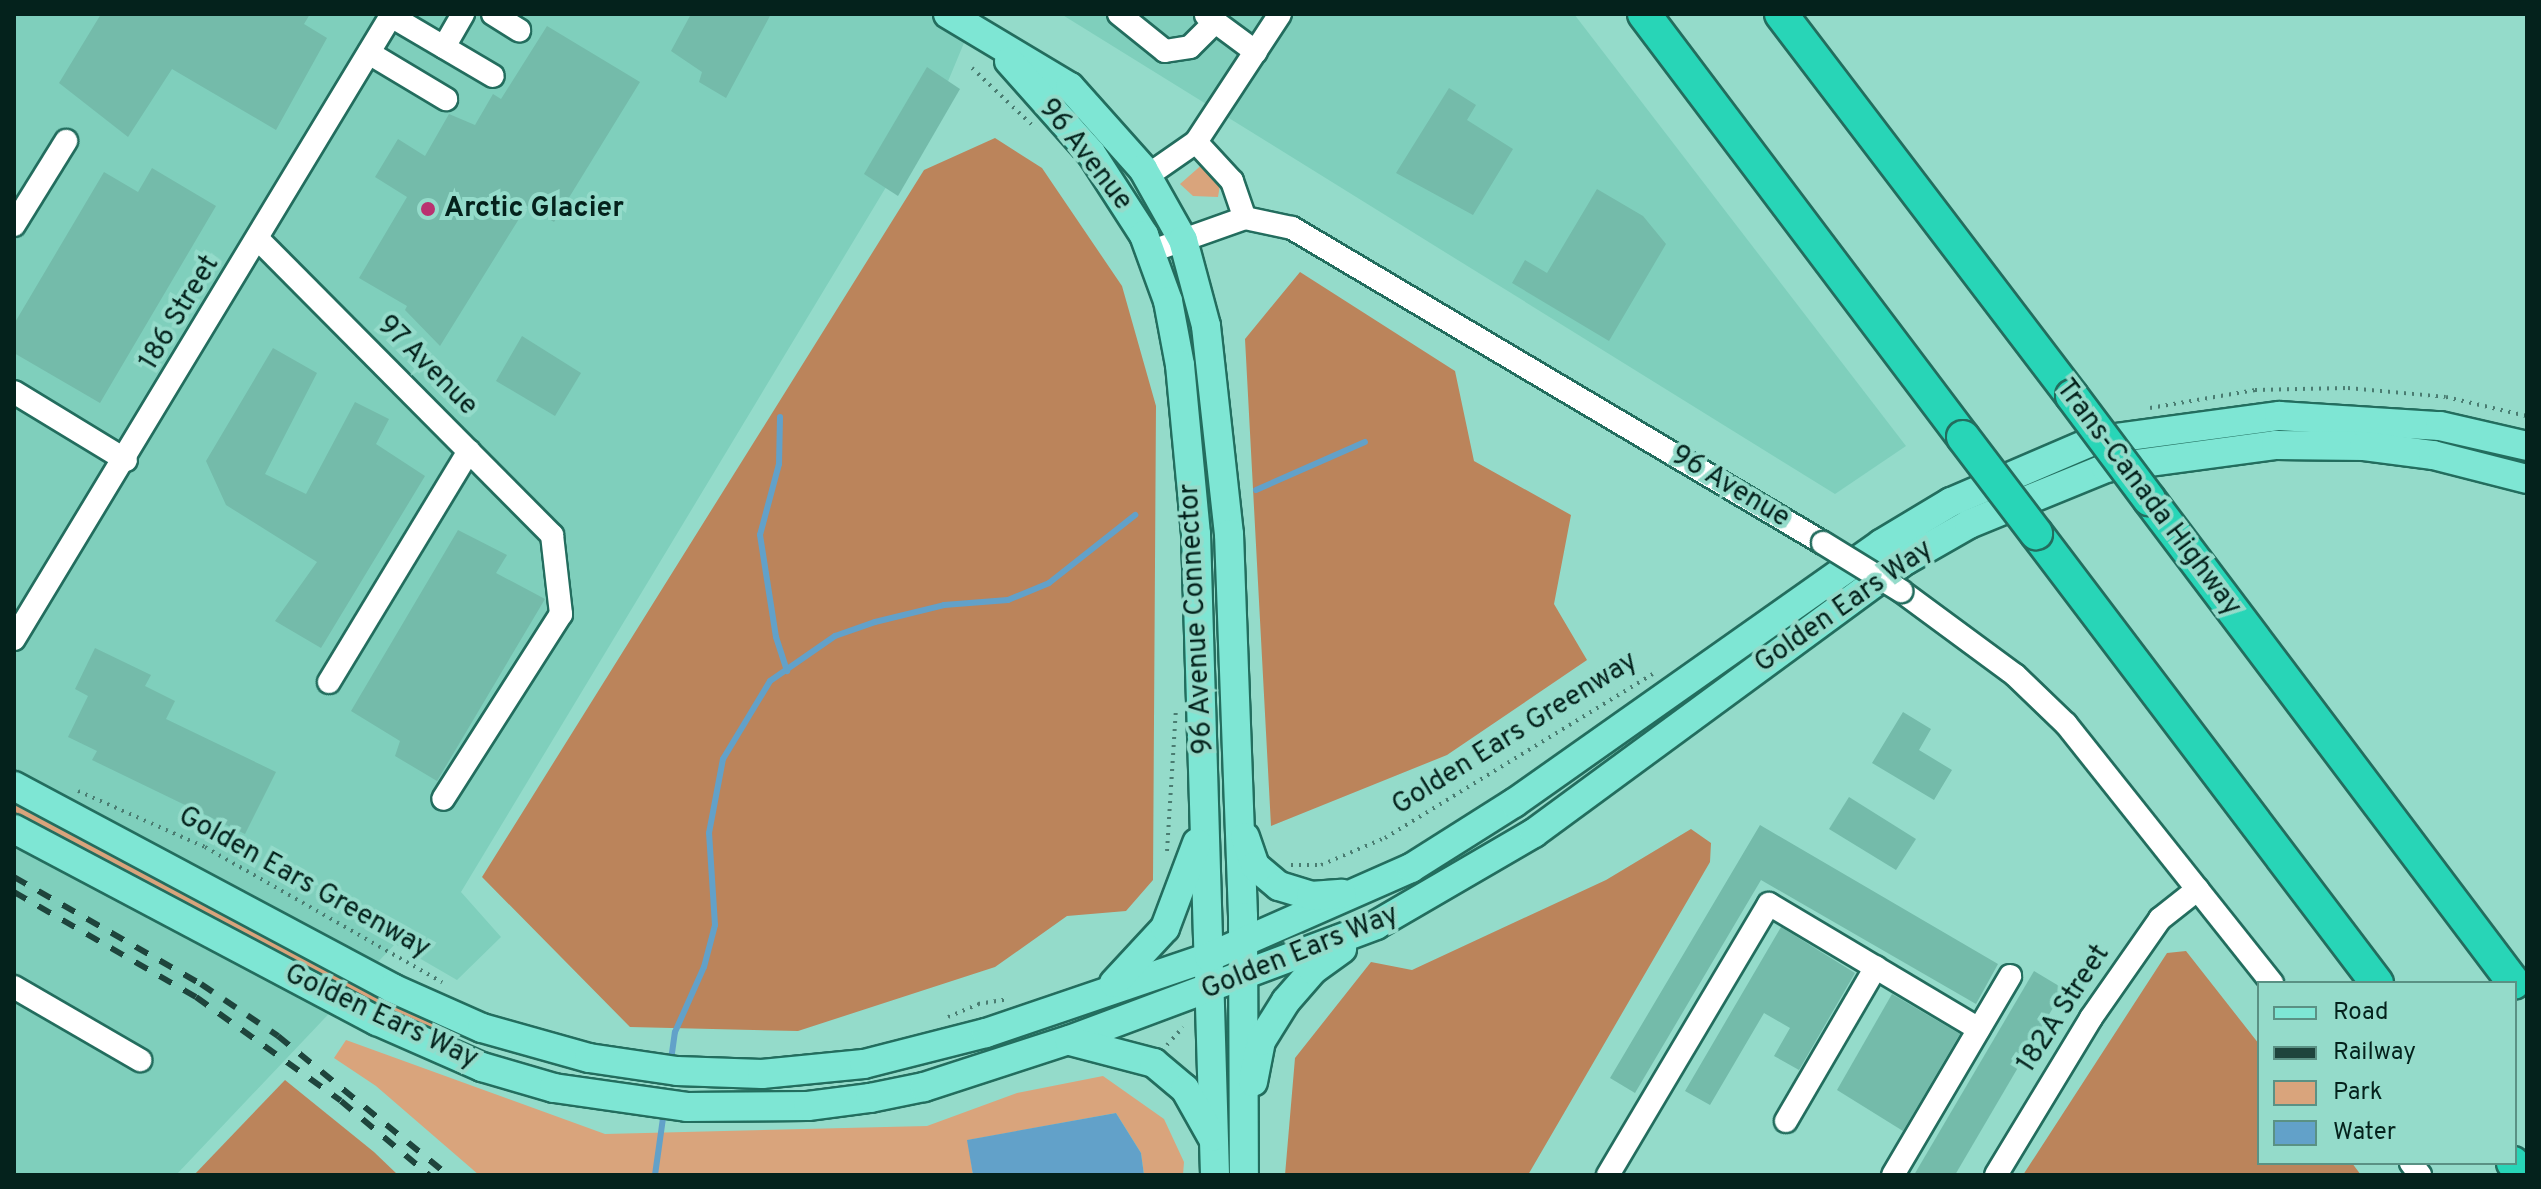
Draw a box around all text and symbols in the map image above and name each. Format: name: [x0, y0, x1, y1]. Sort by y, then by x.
street label: 96 Avenue: [1031, 92, 1139, 218]
place label: Arctic Glacier: [444, 192, 624, 226]
marker: Arctic Glacier: [419, 200, 437, 218]
street label: 186 Street: [133, 250, 227, 376]
street label: 97 Avenue: [369, 308, 485, 424]
street label: Trans-Canada Highway: [2048, 373, 2248, 623]
street label: 96 Avenue: [1664, 438, 1796, 536]
street label: 96 Avenue Connector: [1173, 482, 1221, 756]
street label: Golden Ears Way: [1748, 533, 1940, 681]
street label: Golden Ears Greenway: [1386, 645, 1644, 823]
street label: Golden Ears Greenway: [172, 800, 436, 966]
street label: Golden Ears Way: [1196, 898, 1404, 1008]
street label: 182A Street: [2010, 938, 2118, 1080]
street label: Golden Ears Way: [279, 957, 483, 1077]
legend: [2257, 981, 2517, 1165]
text: Road: [2333, 998, 2389, 1028]
text: Railway: [2333, 1038, 2416, 1068]
text: Park: [2333, 1078, 2383, 1108]
text: Water: [2333, 1118, 2396, 1148]

